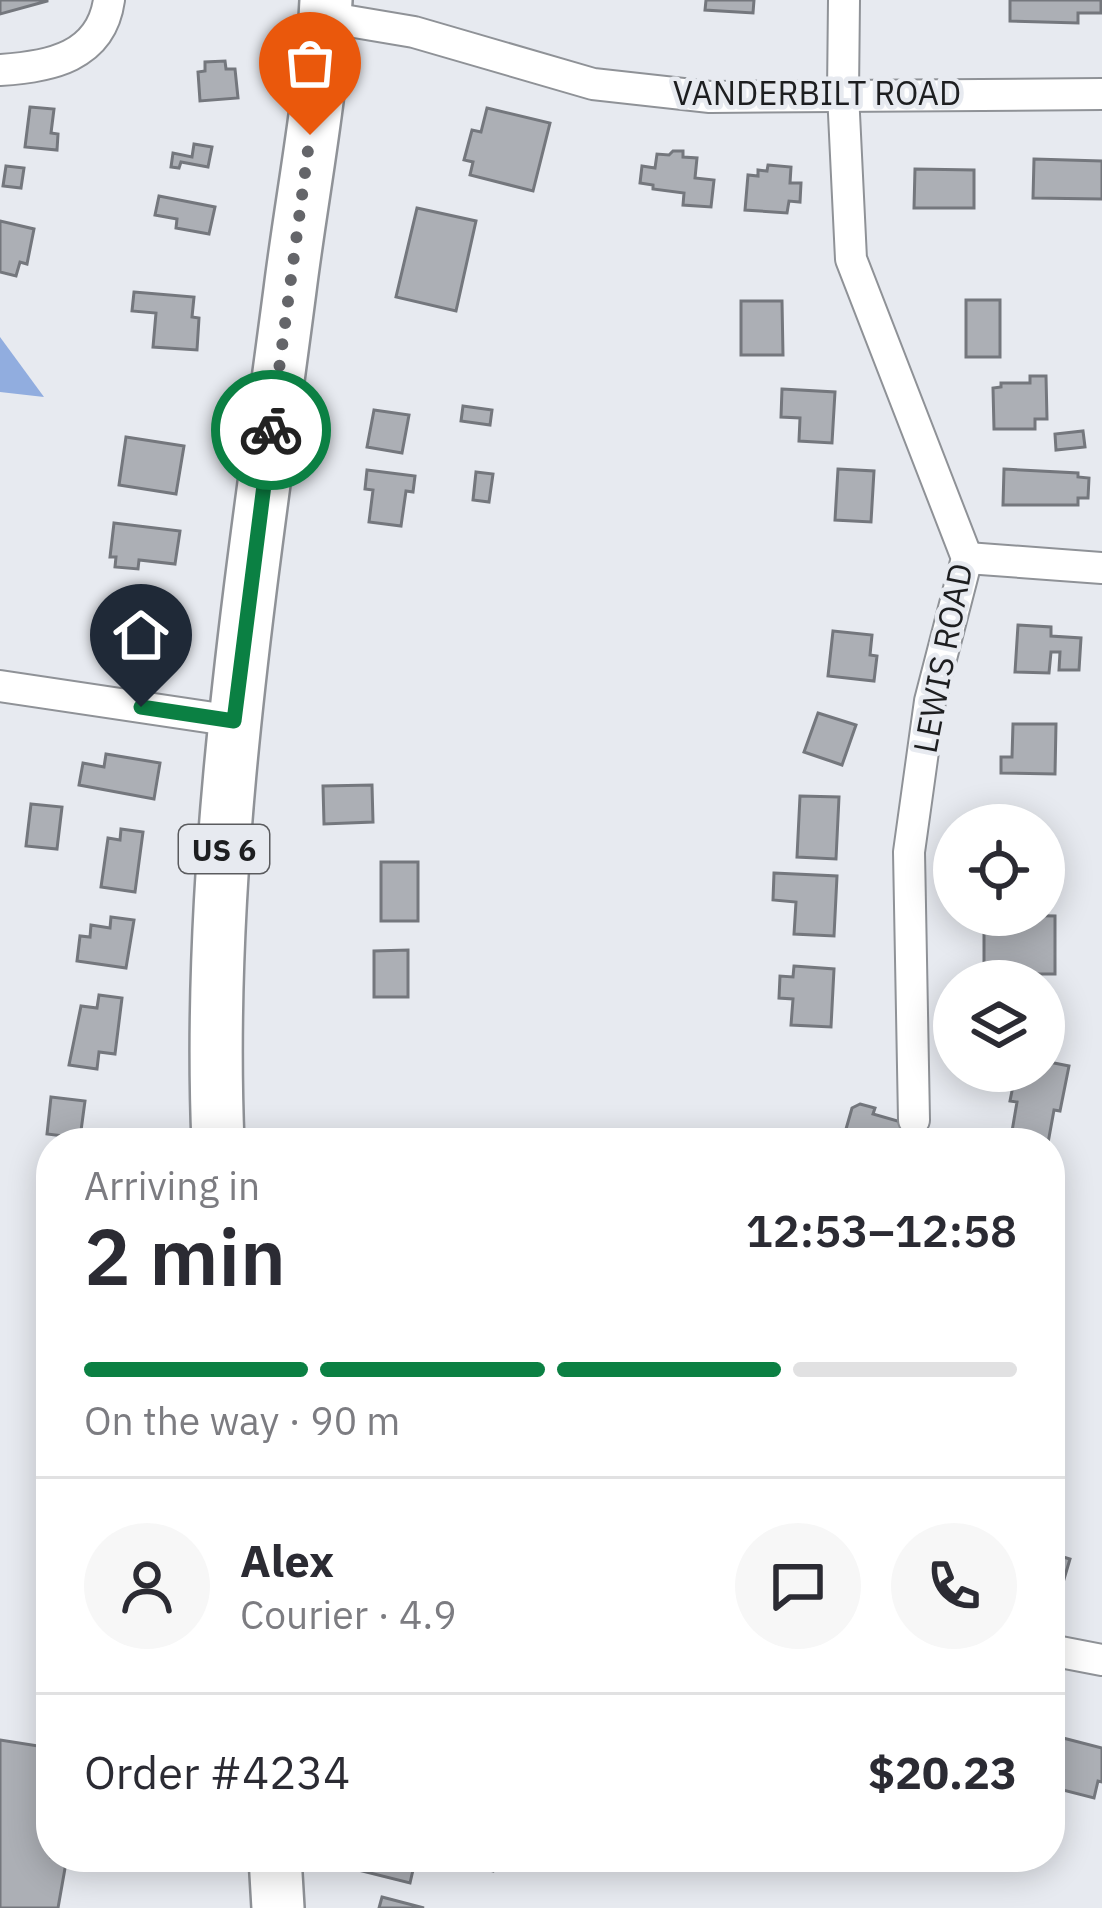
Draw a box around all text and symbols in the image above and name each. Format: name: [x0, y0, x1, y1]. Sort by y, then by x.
pin: [259, 12, 361, 135]
icon: bag: [277, 30, 343, 96]
street label: VANDERBILT ROAD: [673, 71, 961, 114]
courier: [211, 370, 331, 490]
icon: bike: [238, 397, 304, 463]
street label: LEWIS ROAD: [903, 560, 981, 756]
pin: [90, 584, 192, 707]
icon: home: [108, 602, 174, 668]
map controls: [933, 804, 1065, 1092]
button: locate: [933, 804, 1065, 936]
road number: US 6: [179, 825, 269, 873]
button: layers: [933, 960, 1065, 1092]
text: Arriving in: [84, 1160, 260, 1211]
text: 12:53–12:58: [746, 1201, 1017, 1259]
text: 2 min: [84, 1205, 286, 1306]
text: On the way · 90 m: [84, 1395, 400, 1446]
button: person: [84, 1523, 210, 1649]
button: chat: [735, 1523, 861, 1649]
button: phone: [891, 1523, 1017, 1649]
text: Alex: [240, 1531, 334, 1589]
text: Courier · 4.9: [240, 1589, 457, 1640]
text: Order #4234: [84, 1743, 350, 1801]
text: $20.23: [868, 1743, 1017, 1801]

